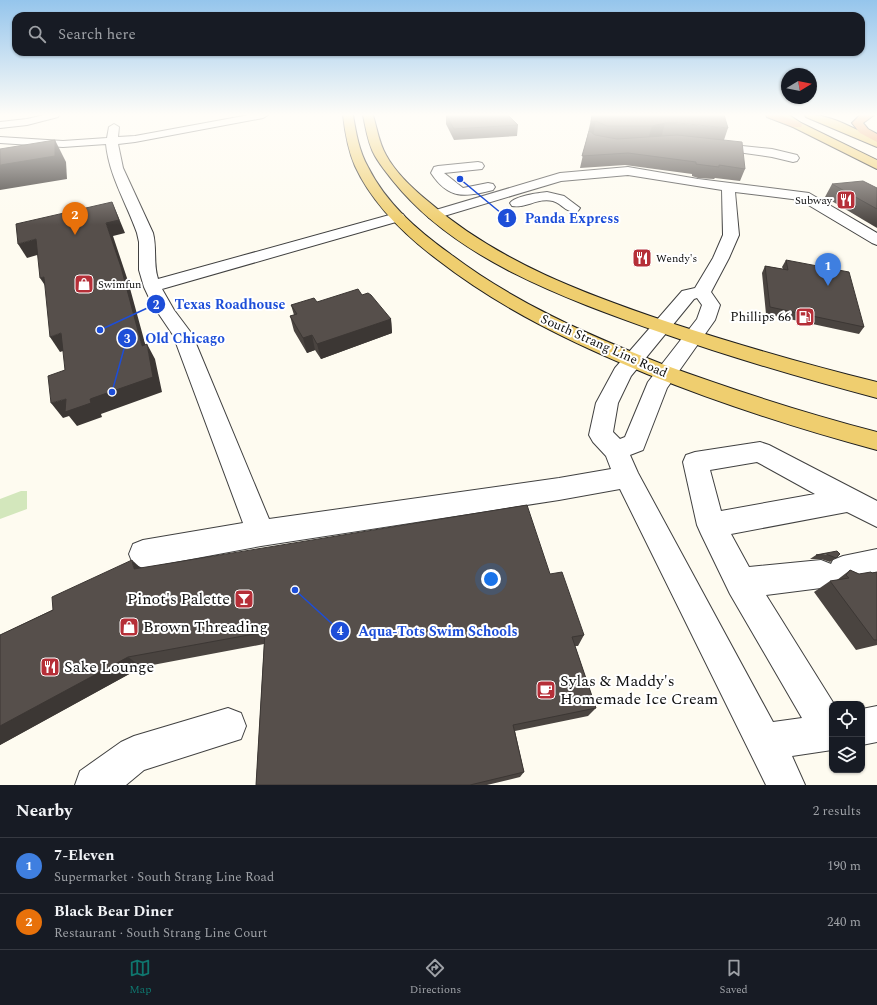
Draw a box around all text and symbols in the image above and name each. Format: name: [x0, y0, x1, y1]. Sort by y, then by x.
search box: [12, 12, 865, 56]
icon: search: [26, 23, 48, 45]
text: Search here: [58, 23, 136, 46]
north arrow: [781, 68, 817, 104]
restaurant icon: Subway: [835, 189, 857, 211]
place label: Subway: [795, 192, 833, 209]
pin: 2: [62, 202, 88, 235]
callout: Panda Express: [497, 205, 628, 231]
text: Panda Express: [525, 208, 619, 229]
text: 1: [504, 209, 510, 228]
restaurant icon: Wendy's: [631, 247, 653, 269]
place label: Wendy's: [656, 250, 697, 267]
pin: 1: [815, 253, 841, 286]
shop icon: Swimfun: [73, 273, 95, 295]
place label: Swimfun: [98, 276, 142, 293]
callout: Texas Roadhouse: [146, 291, 293, 317]
text: Texas Roadhouse: [174, 294, 286, 315]
text: 2: [153, 296, 160, 315]
fuel station icon: Phillips 66: [794, 306, 816, 328]
place label: Phillips 66: [730, 307, 791, 327]
street label: South Strang Line Road: [537, 309, 671, 383]
callout: Old Chicago: [117, 325, 233, 351]
text: Old Chicago: [145, 328, 225, 349]
text: 3: [124, 330, 131, 349]
your location: [481, 569, 501, 589]
place label: Pinot's Palette: [127, 587, 230, 611]
bar icon: Pinot's Palette: [233, 588, 255, 610]
place label: Brown Threading: [143, 615, 268, 639]
shop icon: Brown Threading: [118, 616, 140, 638]
callout: Aqua-Tots Swim Schools: [330, 618, 526, 644]
text: Aqua-Tots Swim Schools: [358, 621, 518, 642]
text: 4: [337, 622, 344, 641]
place label: Sake Lounge: [64, 655, 154, 679]
restaurant icon: Sake Lounge: [39, 656, 61, 678]
place label: Sylas & Maddy's Homemade Ice Cream: [560, 669, 719, 711]
cafe icon: Sylas & Maddy's Homemade Ice Cream: [535, 679, 557, 701]
map controls: [829, 701, 865, 773]
button: locate: [829, 701, 865, 737]
button: layers: [829, 737, 865, 773]
text: Nearby: [16, 798, 72, 824]
text: 2 results: [813, 801, 861, 821]
text: 7-Eleven: [54, 844, 114, 867]
text: 1: [25, 856, 33, 876]
text: 190 m: [827, 856, 861, 876]
text: Supermarket · South Strang Line Road: [54, 867, 274, 887]
text: Black Bear Diner: [54, 900, 173, 923]
text: 2: [25, 912, 33, 932]
text: 240 m: [827, 912, 861, 932]
text: Restaurant · South Strang Line Court: [54, 923, 267, 943]
tab: Map: [129, 957, 151, 998]
tab: Directions: [410, 957, 461, 998]
tab: Saved: [720, 957, 748, 998]

